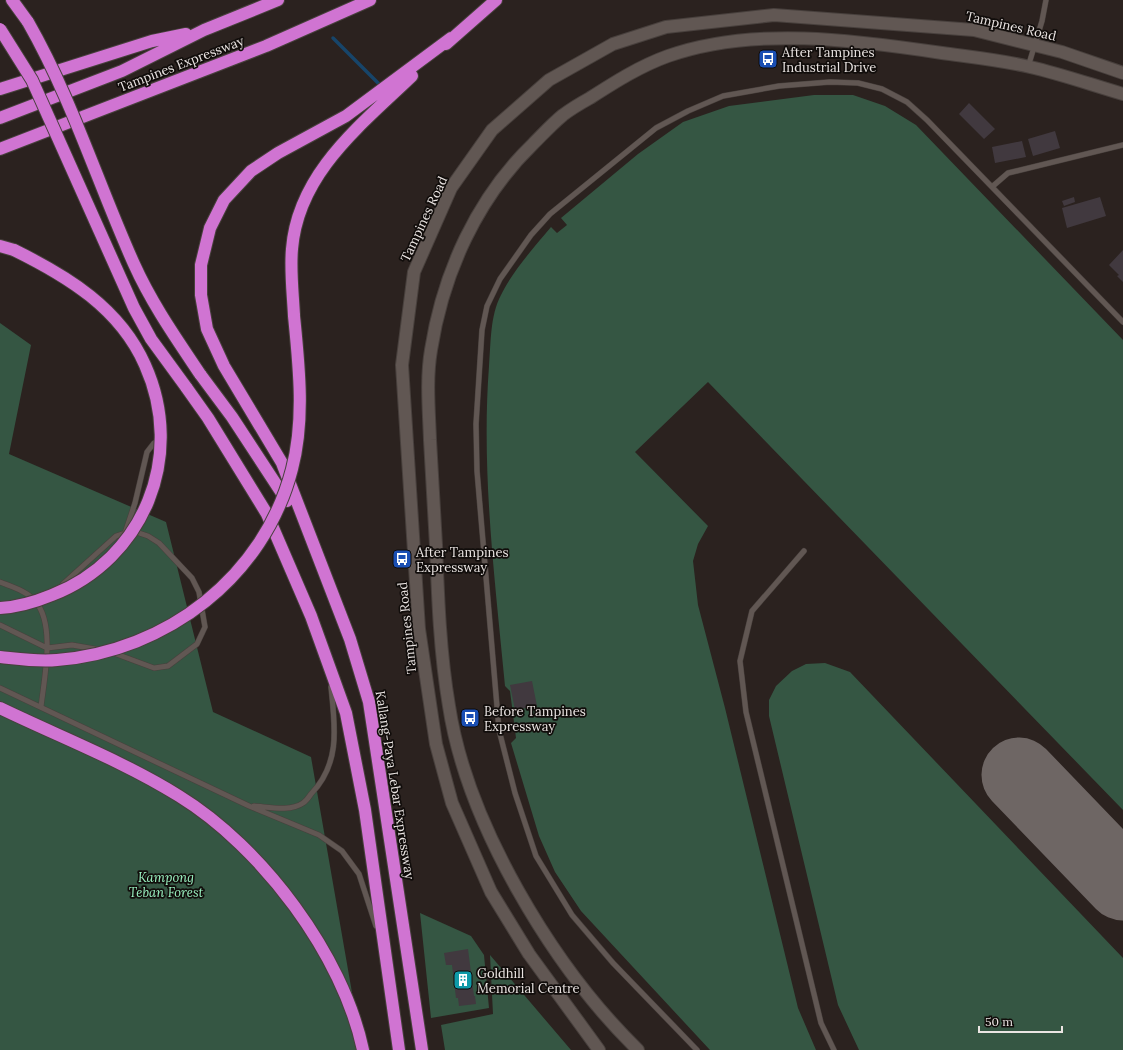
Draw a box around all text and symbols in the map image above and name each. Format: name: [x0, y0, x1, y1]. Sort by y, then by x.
street label: Tampines Road: [964, 7, 1058, 45]
street label: Tampines Expressway: [116, 32, 246, 96]
place label: After Tampines Industrial Drive: [781, 44, 876, 76]
bus stop icon: After Tampines Industrial Drive: [757, 48, 779, 70]
street label: Tampines Road: [397, 173, 451, 264]
place label: After Tampines Expressway: [415, 544, 509, 576]
bus stop icon: After Tampines Expressway: [391, 548, 413, 570]
street label: Tampines Road: [394, 581, 420, 675]
street label: Kallang-Paya Lebar Expressway: [372, 689, 418, 881]
place label: Before Tampines Expressway: [484, 703, 586, 735]
bus stop icon: Before Tampines Expressway: [459, 707, 481, 729]
park label: Kampong Teban Forest: [129, 869, 204, 901]
place label: Goldhill Memorial Centre: [477, 965, 580, 997]
building icon: Goldhill Memorial Centre: [452, 969, 474, 991]
scale bar: [979, 1008, 1062, 1034]
text: 50 m: [985, 1014, 1013, 1029]

